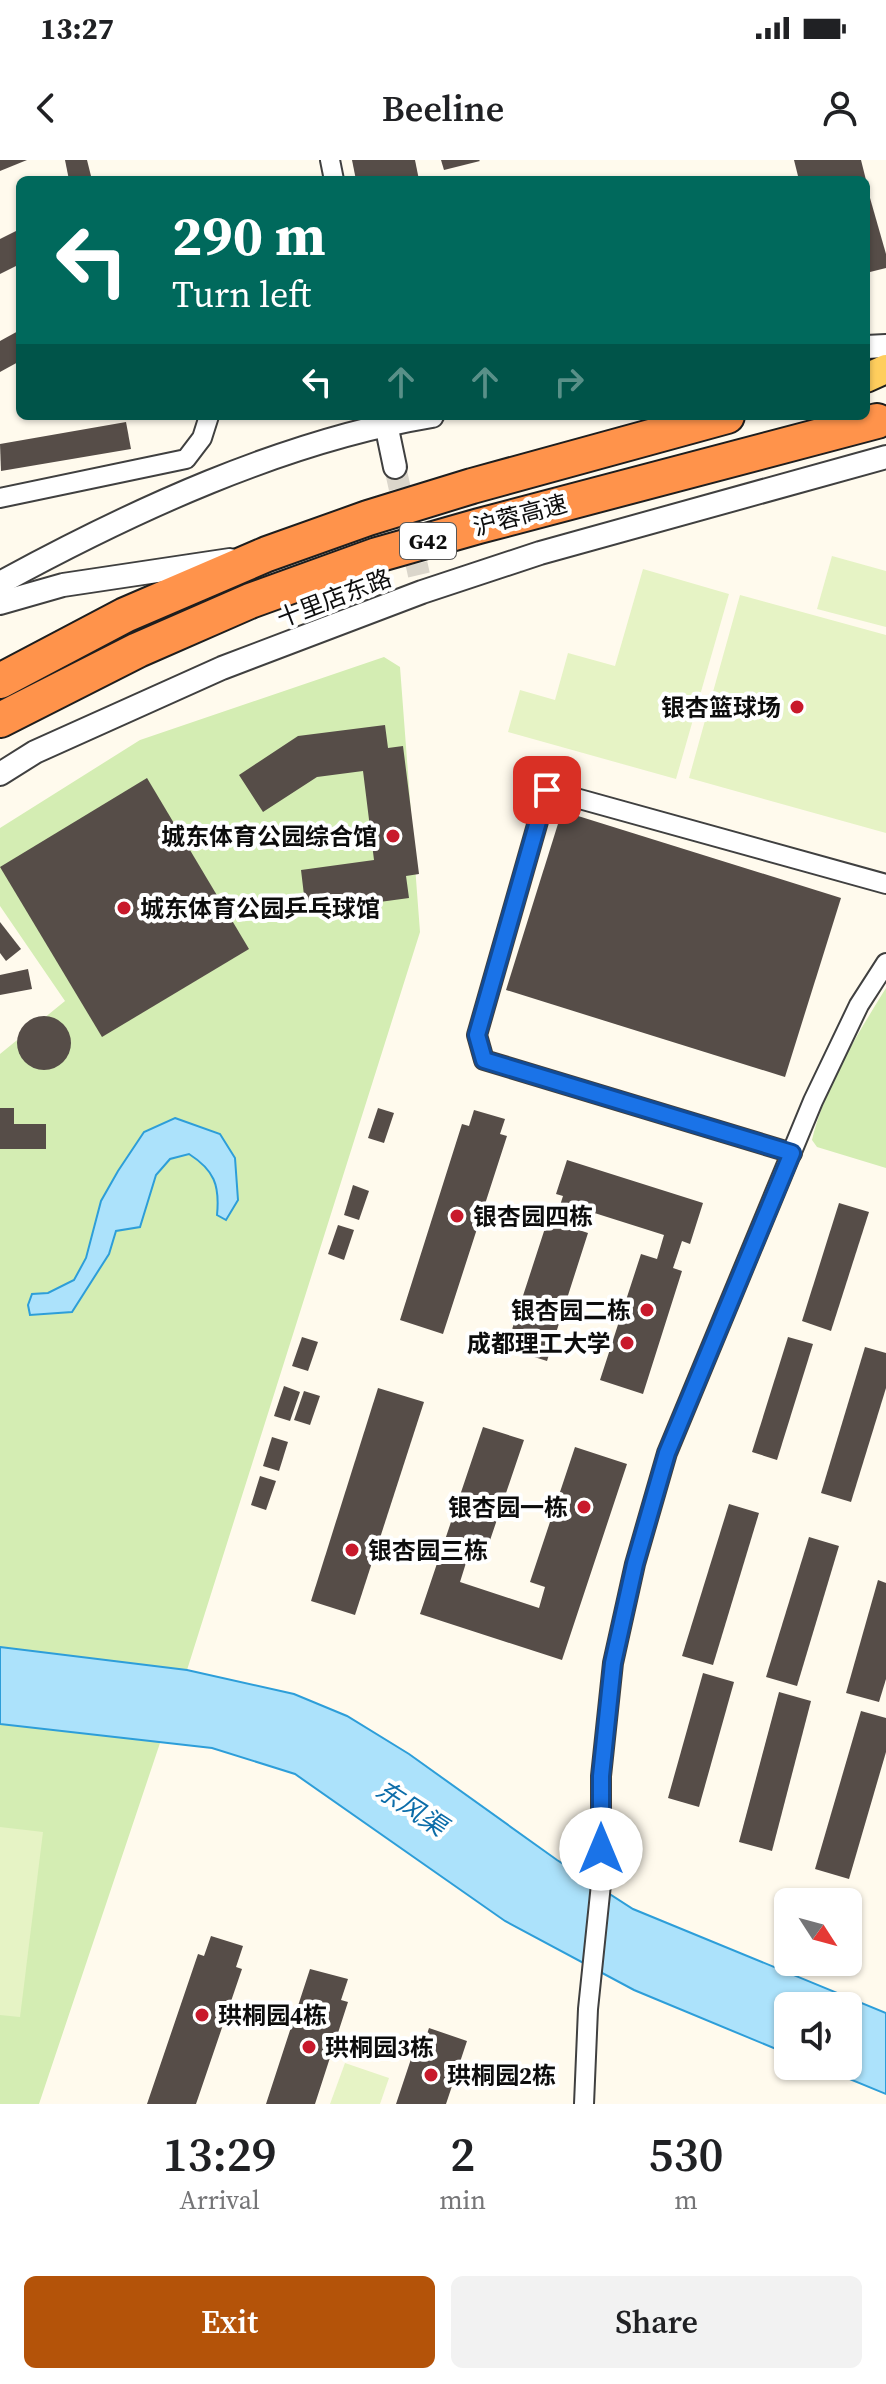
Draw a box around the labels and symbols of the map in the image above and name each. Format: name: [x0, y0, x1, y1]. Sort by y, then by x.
street label: 沪蓉高速: [469, 487, 571, 543]
road number: G42: [400, 523, 456, 559]
street label: 十里店东路: [272, 561, 396, 635]
place label: 银杏篮球场: [661, 691, 781, 724]
marker: 银杏篮球场: [788, 698, 806, 716]
pin: [513, 756, 581, 824]
place label: 城东体育公园综合馆: [161, 820, 377, 853]
marker: 城东体育公园综合馆: [384, 827, 402, 845]
place label: 城东体育公园乒乓球馆: [140, 892, 380, 925]
marker: 城东体育公园乒乓球馆: [115, 899, 133, 917]
place label: 银杏园四栋: [473, 1200, 593, 1233]
marker: 银杏园四栋: [448, 1207, 466, 1225]
place label: 银杏园二栋: [511, 1294, 631, 1327]
marker: 银杏园二栋: [638, 1301, 656, 1319]
place label: 成都理工大学: [467, 1327, 611, 1360]
marker: 成都理工大学: [618, 1334, 636, 1352]
place label: 银杏园一栋: [448, 1491, 568, 1524]
marker: 银杏园一栋: [575, 1498, 593, 1516]
place label: 银杏园三栋: [368, 1534, 488, 1567]
marker: 银杏园三栋: [343, 1541, 361, 1559]
water label: 东风渠: [368, 1772, 457, 1847]
position arrow: [559, 1807, 643, 1891]
north arrow: [774, 1888, 862, 1976]
place label: 珙桐园4栋: [218, 1999, 327, 2032]
marker: 珙桐园4栋: [193, 2006, 211, 2024]
place label: 珙桐园3栋: [325, 2031, 434, 2064]
marker: 珙桐园3栋: [300, 2038, 318, 2056]
place label: 珙桐园2栋: [447, 2059, 556, 2092]
marker: 珙桐园2栋: [422, 2066, 440, 2084]

